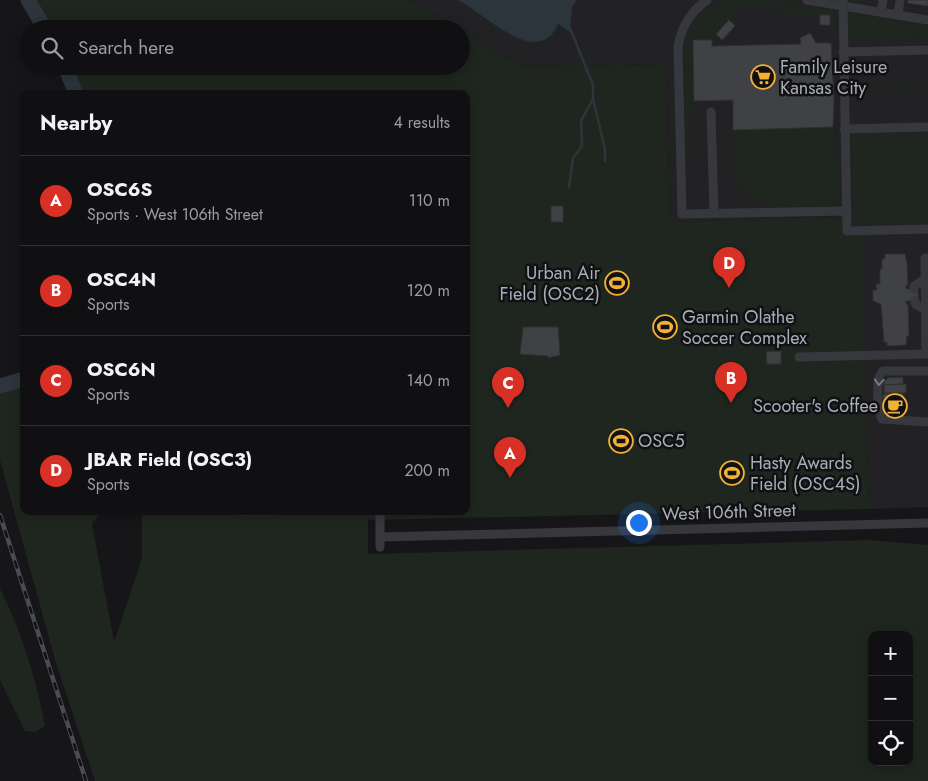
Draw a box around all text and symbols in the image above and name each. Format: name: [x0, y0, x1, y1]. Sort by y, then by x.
search box: [20, 20, 470, 75]
icon: search: [38, 34, 66, 62]
text: Search here: [78, 34, 174, 61]
place label: Family Leisure Kansas City: [780, 54, 887, 101]
supermarket icon: Family Leisure Kansas City: [750, 64, 776, 90]
text: Nearby: [40, 108, 112, 138]
text: 4 results: [394, 111, 450, 134]
text: OSC6S: [87, 176, 152, 203]
text: A: [50, 189, 62, 212]
text: 110 m: [409, 189, 450, 212]
text: Sports · West 106th Street: [87, 203, 263, 226]
pin: D: [713, 247, 745, 288]
place label: Urban Air Field (OSC2): [499, 260, 601, 307]
text: OSC4N: [87, 266, 156, 293]
sports icon: Urban Air Field (OSC2): [604, 270, 630, 296]
text: B: [51, 279, 61, 302]
text: 120 m: [407, 279, 450, 302]
text: Sports: [87, 293, 129, 316]
place label: Garmin Olathe Soccer Complex: [682, 304, 807, 351]
sports icon: Garmin Olathe Soccer Complex: [652, 314, 678, 340]
text: OSC6N: [87, 356, 156, 383]
pin: B: [715, 362, 747, 403]
pin: C: [492, 367, 524, 408]
text: C: [50, 369, 62, 392]
text: 140 m: [407, 369, 450, 392]
one-way arrow: [874, 379, 885, 387]
text: Sports: [87, 383, 129, 406]
place label: Scooter's Coffee: [753, 393, 878, 419]
cafe icon: Scooter's Coffee: [882, 393, 908, 419]
sports icon: OSC5: [608, 428, 634, 454]
place label: OSC5: [638, 428, 685, 454]
pin: A: [494, 437, 526, 478]
text: JBAR Field (OSC3): [87, 446, 252, 473]
place label: Hasty Awards Field (OSC4S): [750, 450, 861, 497]
text: D: [50, 459, 62, 482]
text: 200 m: [404, 459, 450, 482]
sports icon: Hasty Awards Field (OSC4S): [719, 460, 745, 486]
text: Sports: [87, 473, 129, 496]
street label: West 106th Street: [662, 497, 797, 527]
your location: [626, 510, 652, 536]
map controls: [868, 631, 913, 766]
button: +: [868, 631, 913, 676]
button: −: [868, 676, 913, 721]
button: locate: [868, 721, 913, 766]

